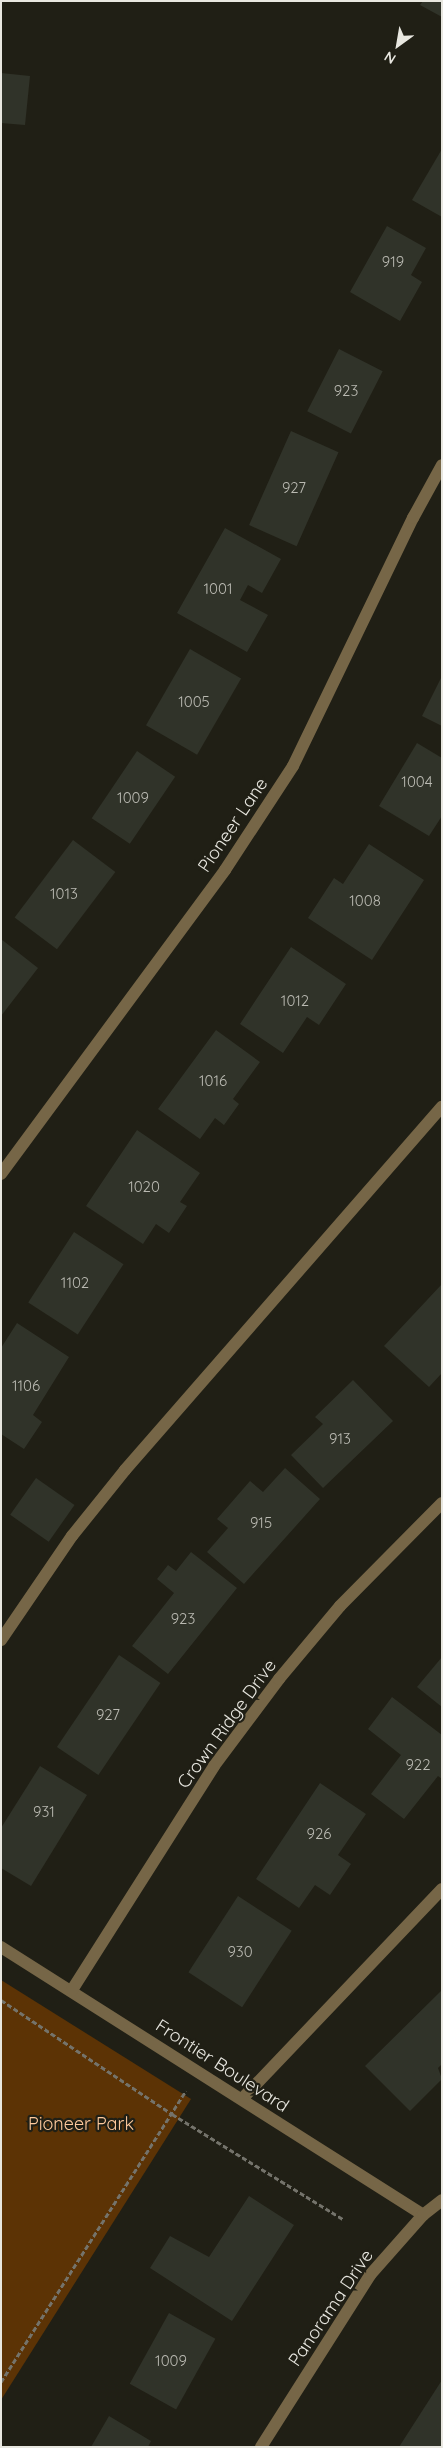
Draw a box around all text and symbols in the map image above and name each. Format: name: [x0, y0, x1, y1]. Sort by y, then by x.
north arrow: [373, 20, 423, 70]
text: N: [381, 47, 399, 68]
house number: 919: [382, 253, 404, 271]
house number: 923: [334, 382, 358, 400]
house number: 927: [282, 479, 306, 497]
house number: 1001: [204, 580, 232, 598]
house number: 1005: [178, 693, 210, 711]
house number: 1004: [401, 773, 433, 791]
street label: Pioneer Lane: [194, 774, 272, 876]
house number: 1009: [117, 789, 149, 807]
house number: 1013: [50, 885, 78, 903]
house number: 1008: [349, 892, 381, 910]
house number: 1012: [281, 992, 309, 1010]
house number: 1016: [199, 1072, 227, 1090]
house number: 1020: [128, 1178, 160, 1196]
house number: 1102: [61, 1274, 89, 1292]
house number: 1106: [12, 1377, 40, 1395]
house number: 913: [329, 1430, 351, 1448]
house number: 915: [250, 1514, 272, 1532]
house number: 923: [171, 1610, 195, 1628]
street label: Crown Ridge Drive: [173, 1655, 281, 1793]
house number: 927: [96, 1706, 120, 1724]
house number: 922: [406, 1756, 430, 1774]
house number: 931: [33, 1803, 55, 1821]
house number: 926: [307, 1825, 331, 1843]
house number: 930: [227, 1943, 253, 1961]
street label: Frontier Boulevard: [151, 2015, 293, 2117]
park label: Pioneer Park: [28, 2113, 134, 2135]
street label: Panorama Drive: [284, 2246, 378, 2370]
house number: 1009: [155, 2352, 187, 2370]

